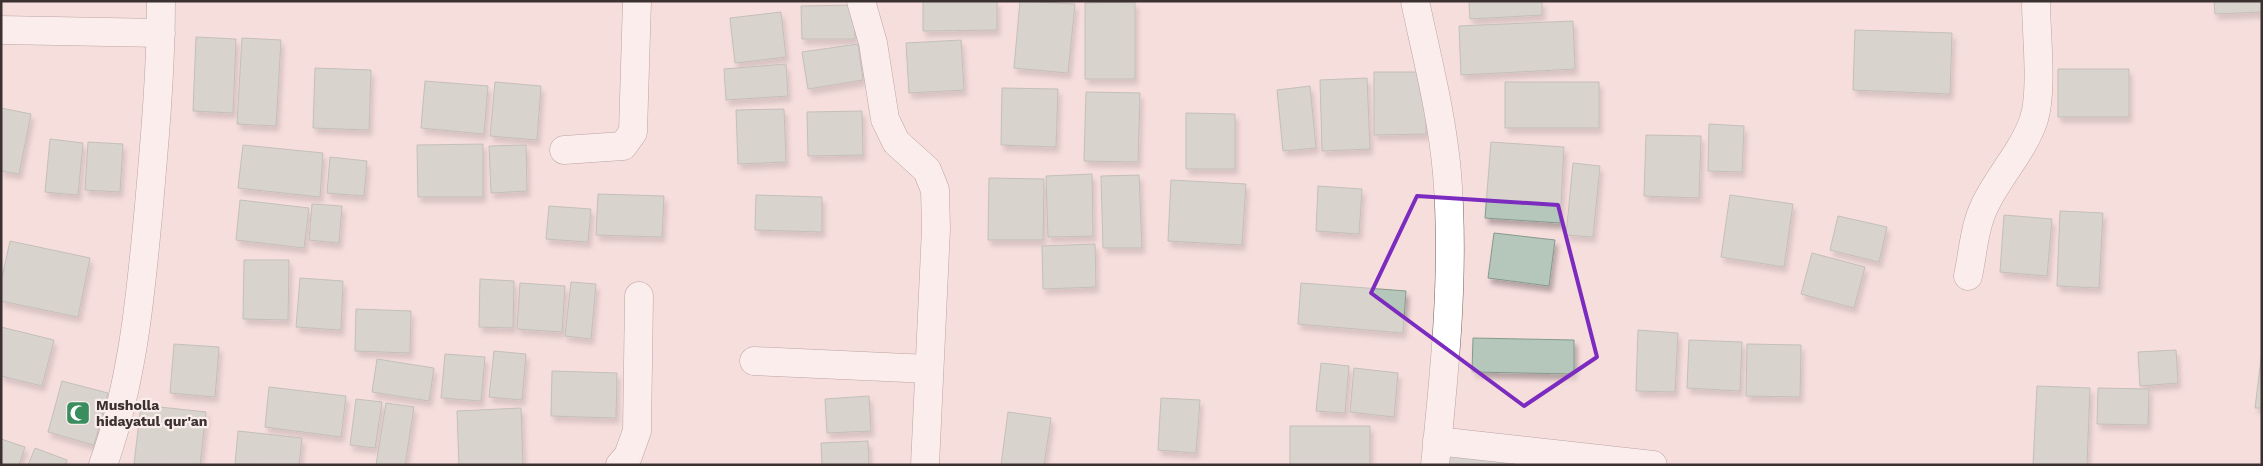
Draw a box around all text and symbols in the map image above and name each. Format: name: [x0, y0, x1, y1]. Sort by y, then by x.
place label: Musholla hidayatul qur'an: [96, 397, 207, 429]
mosque icon: Musholla hidayatul qur'an: [65, 400, 91, 426]

